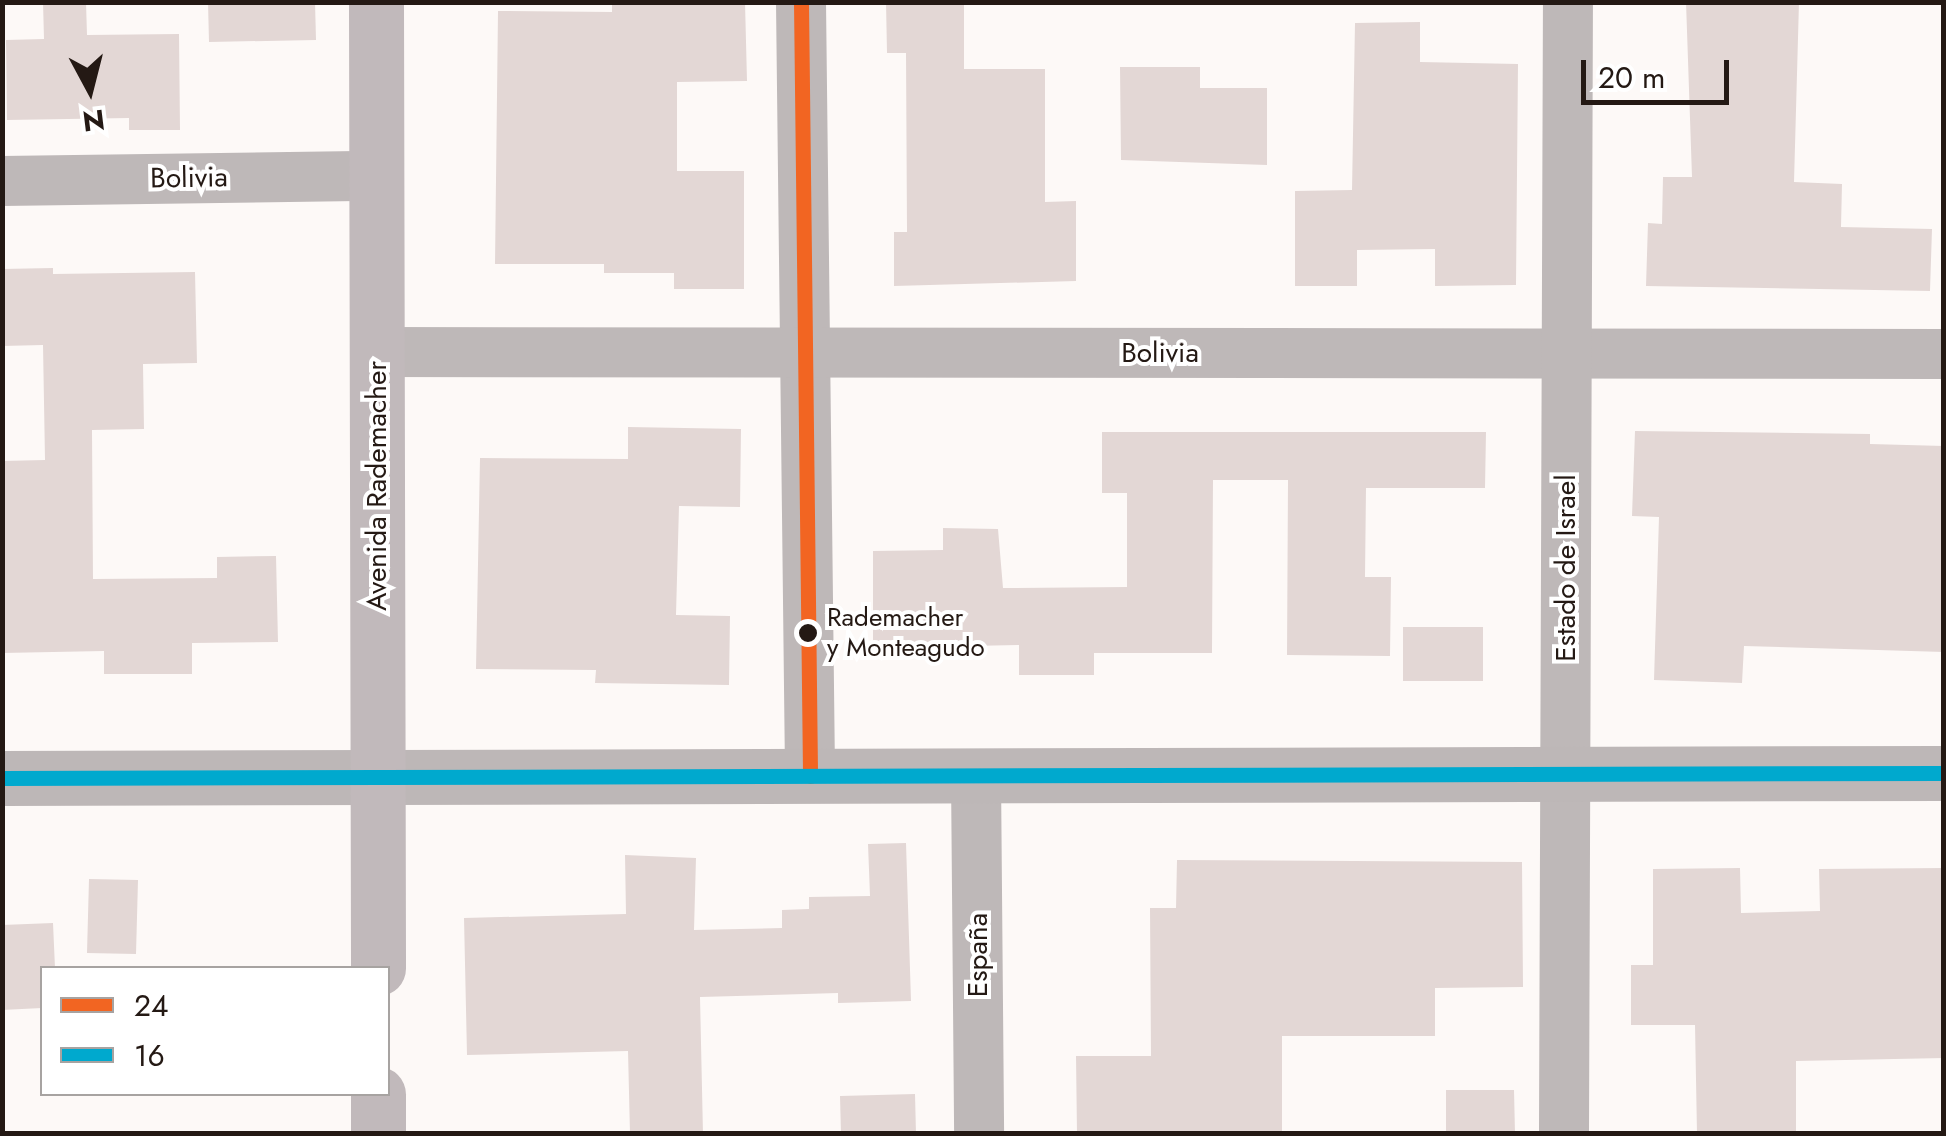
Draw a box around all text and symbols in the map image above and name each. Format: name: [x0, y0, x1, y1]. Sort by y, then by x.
north arrow: [40, 40, 140, 140]
scale bar: [1586, 40, 1734, 102]
text: 20 m: [1598, 56, 1665, 99]
text: N: [80, 99, 107, 142]
street label: Bolivia: [150, 161, 228, 195]
street label: Bolivia: [1121, 336, 1199, 370]
street label: Avenida Rademacher: [360, 361, 394, 611]
street label: Estado de Israel: [1549, 474, 1583, 662]
place label: Rademacher y Monteagudo: [827, 602, 985, 664]
marker: Rademacher y Monteagudo: [798, 623, 818, 643]
street label: España: [961, 913, 995, 997]
legend: [40, 966, 390, 1096]
text: 24: [134, 984, 169, 1027]
text: 16: [134, 1034, 165, 1077]

